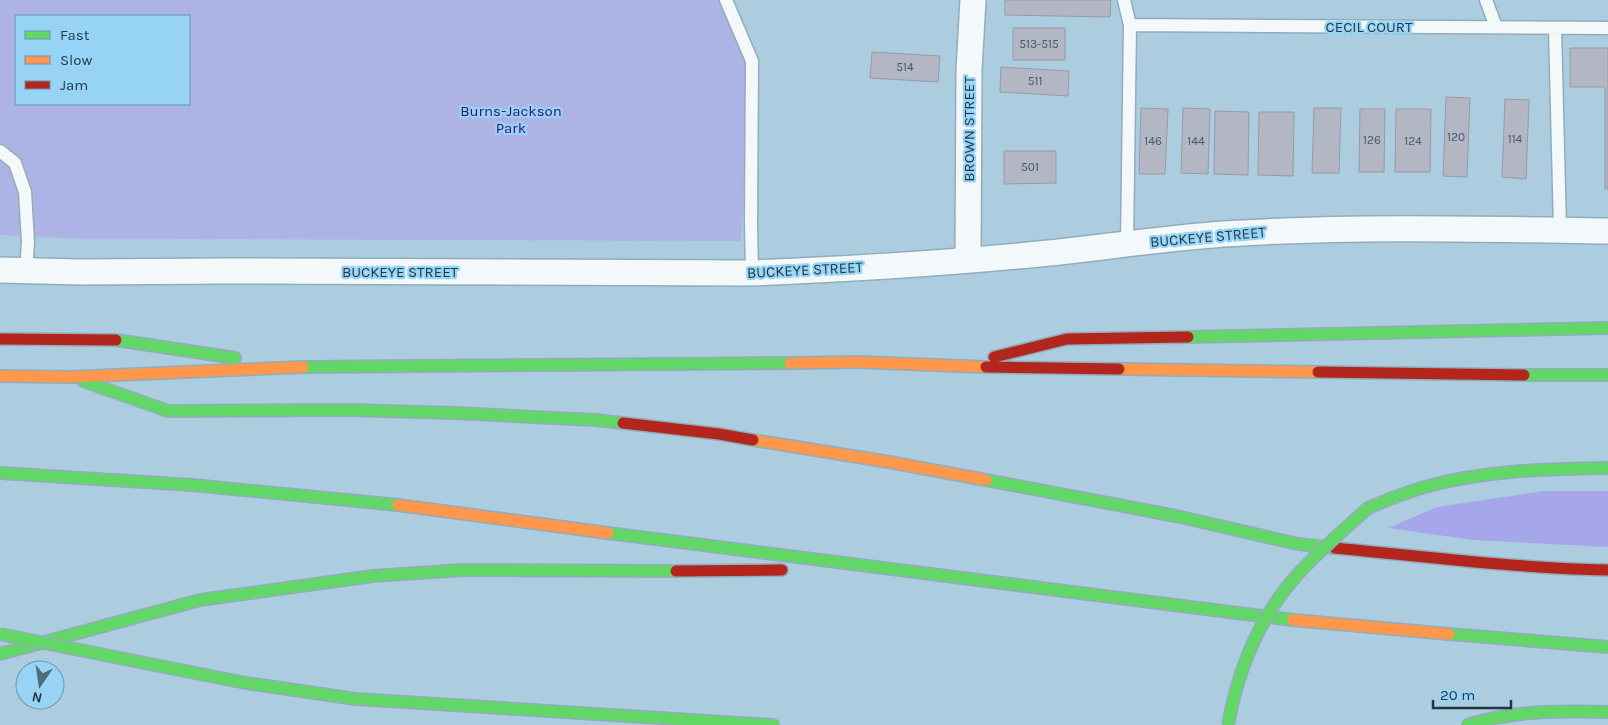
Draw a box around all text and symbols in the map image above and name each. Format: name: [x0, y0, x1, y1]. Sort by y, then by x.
legend: [15, 15, 190, 105]
street label: CECIL COURT: [1326, 18, 1413, 36]
text: Fast: [60, 26, 90, 44]
house number: 513-515: [1019, 37, 1059, 51]
text: Slow: [60, 51, 92, 69]
house number: 514: [896, 60, 914, 74]
house number: 511: [1028, 74, 1042, 88]
text: Jam: [60, 76, 88, 94]
street label: BROWN STREET: [960, 76, 978, 182]
park label: Burns-Jackson Park: [460, 102, 562, 137]
house number: 120: [1447, 130, 1465, 144]
house number: 114: [1508, 132, 1523, 146]
house number: 126: [1363, 133, 1381, 147]
house number: 146: [1144, 134, 1162, 148]
house number: 144: [1187, 134, 1205, 148]
house number: 124: [1404, 134, 1422, 148]
house number: 501: [1021, 160, 1039, 174]
street label: BUCKEYE STREET: [1149, 223, 1267, 251]
street label: BUCKEYE STREET: [746, 258, 864, 282]
street label: BUCKEYE STREET: [342, 263, 459, 281]
north arrow: [15, 660, 65, 710]
scale bar: [1433, 678, 1510, 710]
text: 20 m: [1440, 686, 1475, 704]
text: N: [30, 688, 44, 707]

